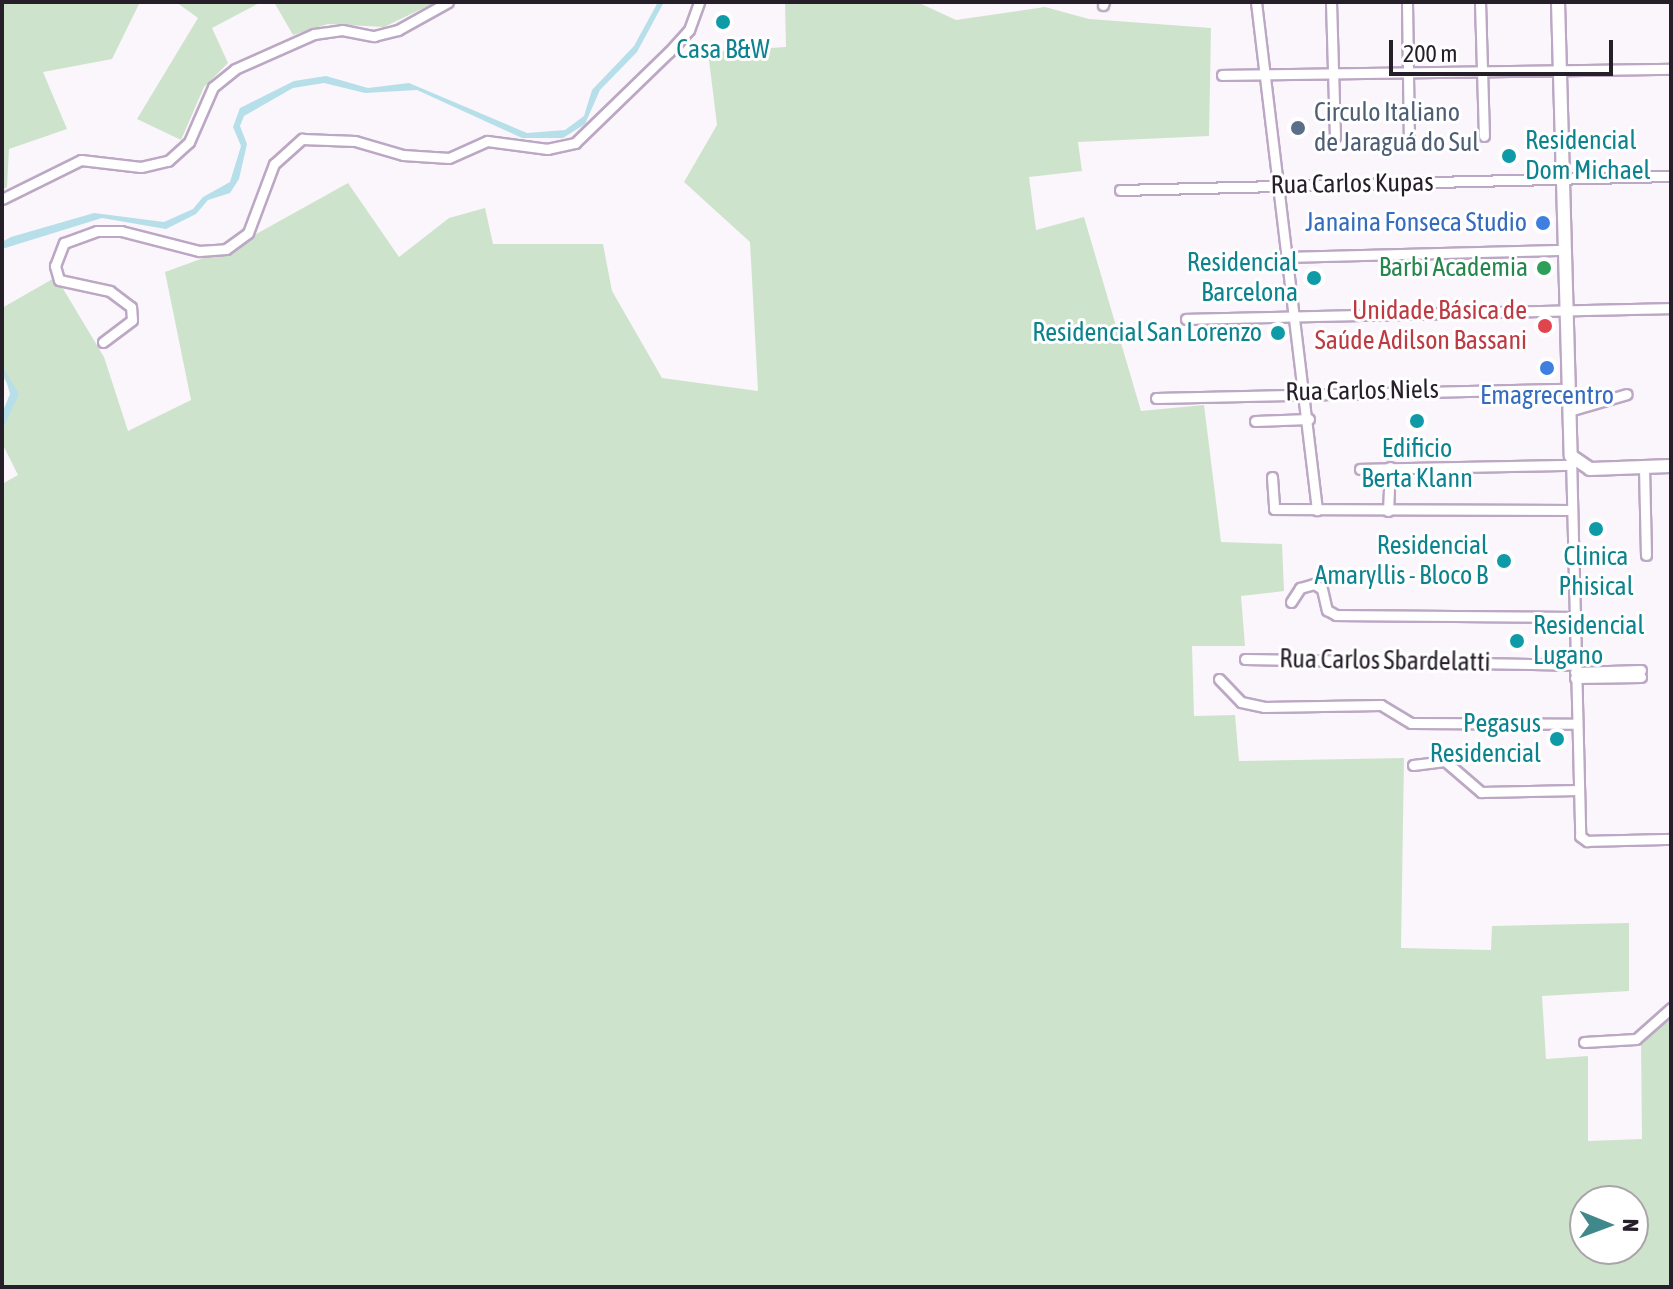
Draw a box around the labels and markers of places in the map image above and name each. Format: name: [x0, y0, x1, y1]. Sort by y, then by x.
marker: Casa B&W: [714, 13, 732, 31]
place label: Casa B&W: [676, 34, 770, 66]
place label: Circulo Italiano de Jaraguá do Sul: [1314, 97, 1479, 158]
marker: Circulo Italiano de Jaraguá do Sul: [1289, 119, 1307, 137]
place label: Residencial Dom Michael: [1525, 125, 1650, 186]
marker: Residencial Dom Michael: [1500, 147, 1518, 165]
place label: Janaina Fonseca Studio: [1305, 207, 1527, 239]
marker: Janaina Fonseca Studio: [1534, 214, 1552, 232]
place label: Residencial Barcelona: [1187, 247, 1298, 308]
place label: Barbi Academia: [1379, 252, 1528, 284]
marker: Barbi Academia: [1535, 259, 1553, 277]
marker: Residencial Barcelona: [1305, 269, 1323, 287]
place label: Unidade Básica de Saúde Adilson Bassani: [1315, 295, 1527, 356]
marker: Unidade Básica de Saúde Adilson Bassani: [1534, 315, 1556, 337]
place label: Residencial San Lorenzo: [1032, 317, 1262, 349]
marker: Residencial San Lorenzo: [1269, 324, 1287, 342]
marker: Emagrecentro: [1538, 359, 1556, 377]
place label: Emagrecentro: [1480, 380, 1614, 412]
marker: Edificio Berta Klann: [1408, 412, 1426, 430]
place label: Edificio Berta Klann: [1361, 433, 1473, 494]
marker: Clinica Phisical: [1587, 520, 1605, 538]
place label: Residencial Amaryllis - Bloco B: [1315, 530, 1488, 592]
place label: Clinica Phisical: [1558, 541, 1634, 602]
marker: Residencial Amaryllis - Bloco B: [1495, 552, 1513, 570]
place label: Residencial Lugano: [1533, 610, 1644, 672]
marker: Residencial Lugano: [1508, 632, 1526, 650]
place label: Pegasus Residencial: [1430, 708, 1541, 770]
marker: Pegasus Residencial: [1548, 730, 1566, 748]

